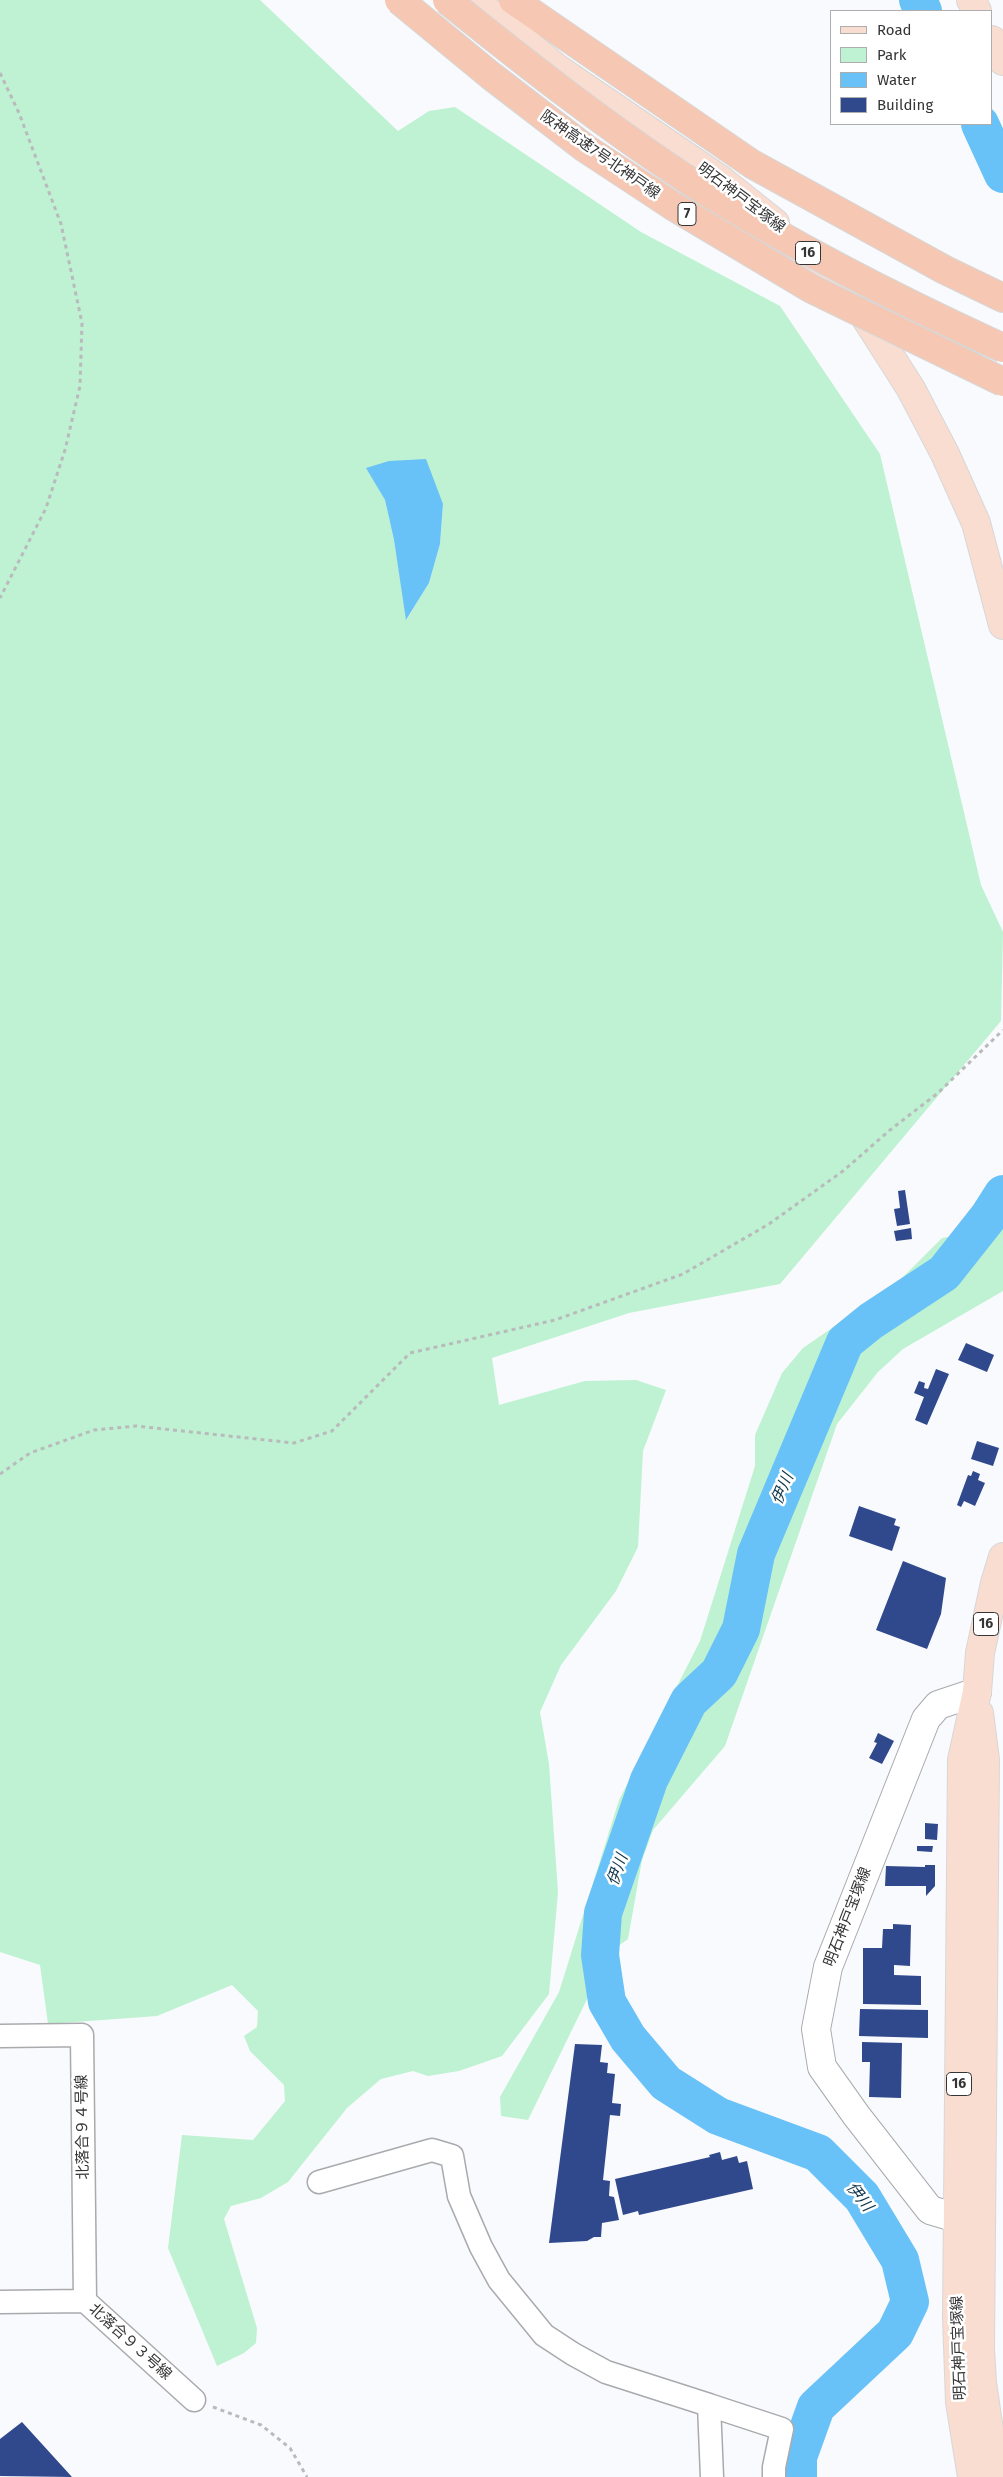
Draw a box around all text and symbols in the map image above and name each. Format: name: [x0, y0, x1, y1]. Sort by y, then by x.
legend: [830, 10, 993, 125]
text: Road: [877, 21, 912, 39]
text: Park: [877, 46, 907, 64]
text: Water: [877, 71, 916, 89]
text: Building: [877, 96, 933, 114]
street label: 阪神高速7号北神戸線: [537, 107, 663, 203]
street label: 明石神戸宝塚線: [694, 159, 788, 237]
road number: 7: [678, 202, 696, 225]
road number: 16: [796, 242, 820, 264]
water label: 伊川: [768, 1471, 798, 1507]
road number: 16: [974, 1612, 998, 1636]
water label: 伊川: [604, 1852, 632, 1888]
street label: 明石神戸宝塚線: [821, 1865, 875, 1969]
road number: 16: [946, 2072, 972, 2096]
street label: 北落合９４号線: [73, 2074, 93, 2180]
water label: 伊川: [842, 2178, 876, 2216]
street label: 明石神戸宝塚線: [948, 2295, 970, 2401]
street label: 北落合９３号線: [85, 2300, 175, 2384]

